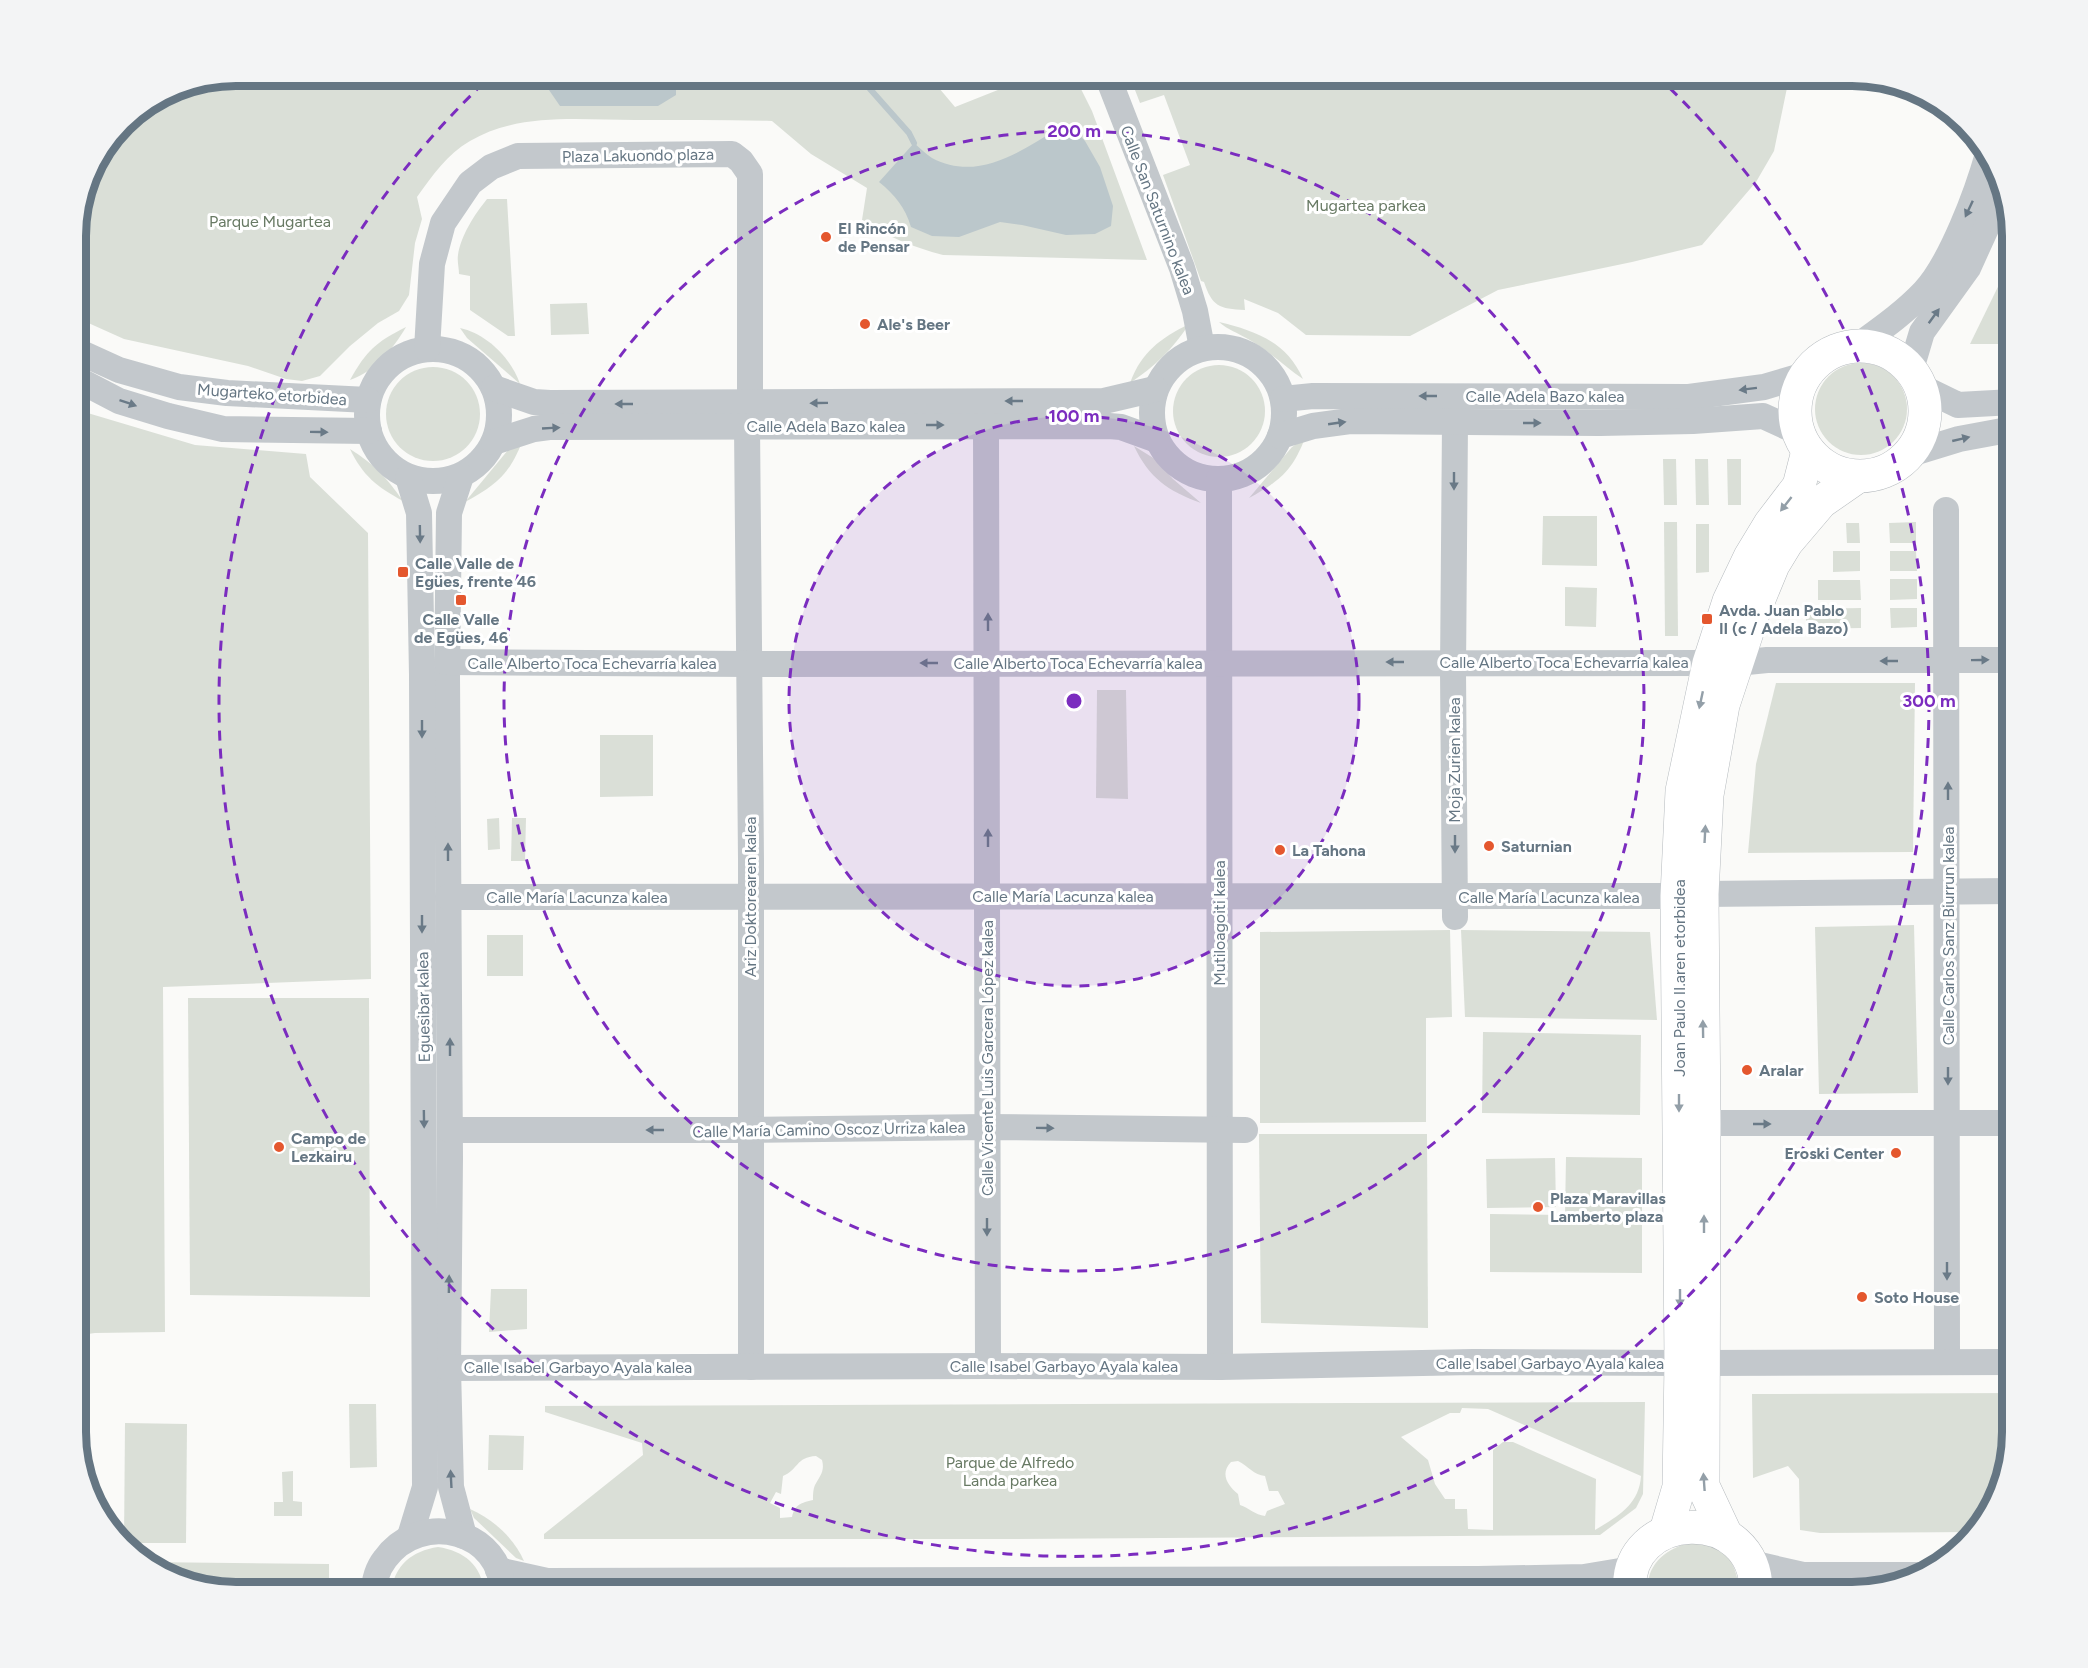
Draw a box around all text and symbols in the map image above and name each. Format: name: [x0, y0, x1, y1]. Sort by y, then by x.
text: 200 m: [1047, 120, 1101, 142]
street label: Calle San Saturnino kalea: [1116, 123, 1199, 297]
street label: Plaza Lakuondo plaza: [562, 145, 714, 166]
park label: Mugartea parkea: [1306, 196, 1426, 215]
one-way arrow: [1964, 200, 1973, 217]
park label: Parque Mugartea: [209, 212, 331, 231]
place label: El Rincón de Pensar: [838, 219, 910, 256]
marker: El Rincón de Pensar: [819, 230, 833, 244]
one-way arrow: [1928, 308, 1940, 324]
place label: Ale's Beer: [877, 315, 950, 334]
marker: Ale's Beer: [858, 317, 872, 331]
street label: Mugarteko etorbidea: [197, 380, 347, 409]
one-way arrow: [1739, 385, 1758, 394]
street label: Calle Adela Bazo kalea: [1465, 387, 1625, 406]
one-way arrow: [1418, 391, 1437, 401]
one-way arrow: [1005, 396, 1024, 406]
one-way arrow: [810, 398, 829, 408]
one-way arrow: [119, 399, 137, 409]
one-way arrow: [615, 399, 634, 409]
text: 100 m: [1049, 405, 1099, 427]
street label: Calle Adela Bazo kalea: [746, 417, 906, 436]
one-way arrow: [1328, 418, 1347, 428]
one-way arrow: [1523, 418, 1542, 428]
one-way arrow: [925, 420, 944, 430]
one-way arrow: [542, 423, 561, 432]
one-way arrow: [310, 427, 329, 436]
one-way arrow: [1952, 434, 1971, 443]
one-way arrow: [1449, 471, 1459, 490]
one-way arrow: [1780, 496, 1792, 511]
one-way arrow: [415, 524, 424, 543]
place label: Calle Valle de Egües, frente 46: [415, 554, 536, 591]
marker: Calle Valle de Egües, frente 46: [396, 565, 410, 579]
marker: Calle Valle de Egües, 46: [454, 593, 468, 607]
place label: Avda. Juan Pablo II (c / Adela Bazo): [1719, 601, 1848, 638]
place label: Calle Valle de Egües, 46: [414, 610, 508, 647]
marker: Avda. Juan Pablo II (c / Adela Bazo): [1700, 612, 1714, 626]
one-way arrow: [983, 613, 993, 632]
street label: Calle Alberto Toca Echevarría kalea: [1439, 653, 1689, 672]
street label: Calle Alberto Toca Echevarría kalea: [467, 654, 717, 673]
street label: Calle Alberto Toca Echevarría kalea: [953, 654, 1203, 673]
one-way arrow: [1971, 655, 1990, 665]
one-way arrow: [1880, 656, 1899, 666]
one-way arrow: [1385, 657, 1404, 667]
one-way arrow: [920, 658, 939, 668]
text: 300 m: [1902, 690, 1956, 712]
centre of rings: [1064, 691, 1084, 711]
one-way arrow: [1695, 691, 1705, 709]
street label: Moja Zurien kalea: [1445, 697, 1464, 823]
one-way arrow: [417, 719, 427, 738]
one-way arrow: [1943, 781, 1953, 800]
street label: Ariz Doktorearen kalea: [741, 817, 760, 977]
one-way arrow: [1700, 824, 1709, 843]
street label: Calle Carlos Sanz Biurrun kalea: [1939, 827, 1958, 1045]
one-way arrow: [983, 829, 993, 848]
one-way arrow: [1450, 834, 1460, 853]
place label: Saturnian: [1501, 837, 1572, 856]
marker: Saturnian: [1482, 839, 1496, 853]
place label: La Tahona: [1292, 841, 1366, 860]
one-way arrow: [443, 843, 453, 862]
marker: La Tahona: [1273, 843, 1287, 857]
street label: Mutiloagoiti kalea: [1210, 860, 1229, 986]
street label: Joan Paulo II.aren etorbidea: [1670, 879, 1689, 1077]
street label: Calle María Lacunza kalea: [972, 887, 1154, 906]
street label: Calle María Lacunza kalea: [486, 888, 668, 907]
street label: Calle María Lacunza kalea: [1458, 888, 1640, 907]
one-way arrow: [417, 914, 427, 933]
street label: Calle Vicente Luis Garcera López kalea: [978, 920, 997, 1196]
street label: Eguesibar kalea: [413, 951, 434, 1063]
one-way arrow: [1698, 1019, 1708, 1038]
one-way arrow: [445, 1038, 454, 1057]
place label: Aralar: [1759, 1061, 1804, 1080]
marker: Aralar: [1740, 1063, 1754, 1077]
one-way arrow: [1943, 1066, 1953, 1085]
one-way arrow: [1674, 1093, 1684, 1112]
one-way arrow: [419, 1109, 429, 1128]
street label: Calle María Camino Oscoz Urriza kalea: [692, 1118, 966, 1141]
one-way arrow: [1753, 1119, 1772, 1129]
one-way arrow: [1035, 1123, 1054, 1133]
one-way arrow: [645, 1125, 664, 1135]
place label: Campo de Lezkairu: [291, 1129, 366, 1166]
marker: Campo de Lezkairu: [272, 1140, 286, 1154]
place label: Eroski Center: [1784, 1144, 1884, 1163]
marker: Eroski Center: [1889, 1146, 1903, 1160]
place label: Plaza Maravillas Lamberto plaza: [1550, 1189, 1666, 1226]
marker: Plaza Maravillas Lamberto plaza: [1531, 1200, 1545, 1214]
one-way arrow: [1699, 1214, 1709, 1233]
one-way arrow: [982, 1218, 992, 1237]
one-way arrow: [1942, 1261, 1952, 1280]
one-way arrow: [444, 1275, 454, 1294]
one-way arrow: [1676, 1288, 1685, 1307]
place label: Soto House: [1874, 1288, 1959, 1307]
marker: Soto House: [1855, 1290, 1869, 1304]
street label: Calle Isabel Garbayo Ayala kalea: [1436, 1354, 1664, 1373]
street label: Calle Isabel Garbayo Ayala kalea: [950, 1357, 1178, 1376]
street label: Calle Isabel Garbayo Ayala kalea: [464, 1358, 692, 1377]
park label: Parque de Alfredo Landa parkea: [946, 1453, 1074, 1490]
one-way arrow: [447, 1470, 456, 1489]
one-way arrow: [1699, 1472, 1709, 1491]

